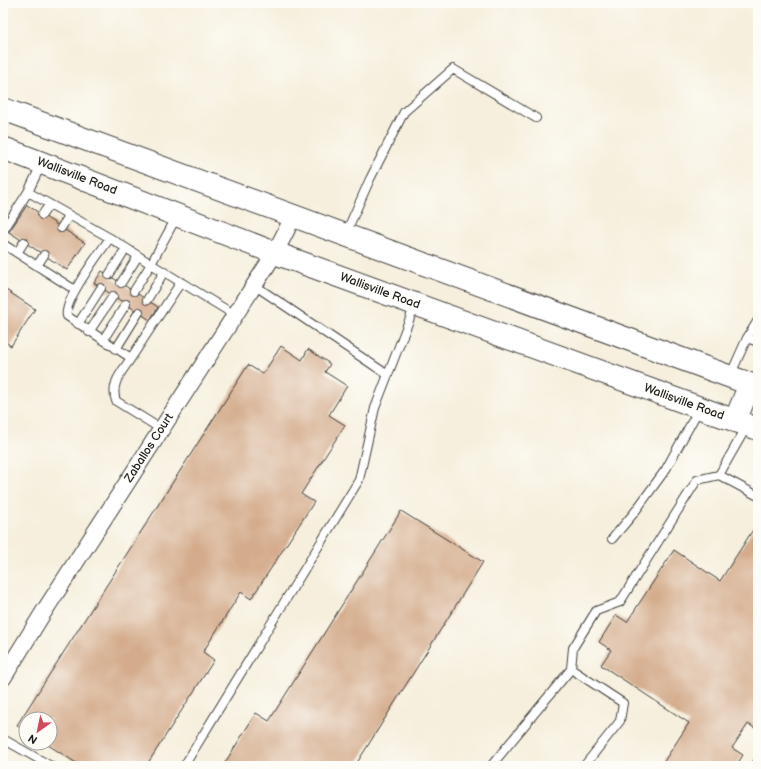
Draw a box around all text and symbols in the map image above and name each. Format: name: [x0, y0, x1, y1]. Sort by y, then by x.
street label: Wallisville Road: [35, 154, 119, 198]
street label: Wallisville Road: [338, 270, 422, 313]
street label: Wallisville Road: [642, 381, 726, 424]
street label: Zaballos Court: [121, 411, 177, 486]
north arrow: [18, 711, 58, 751]
text: N: [26, 731, 40, 747]

